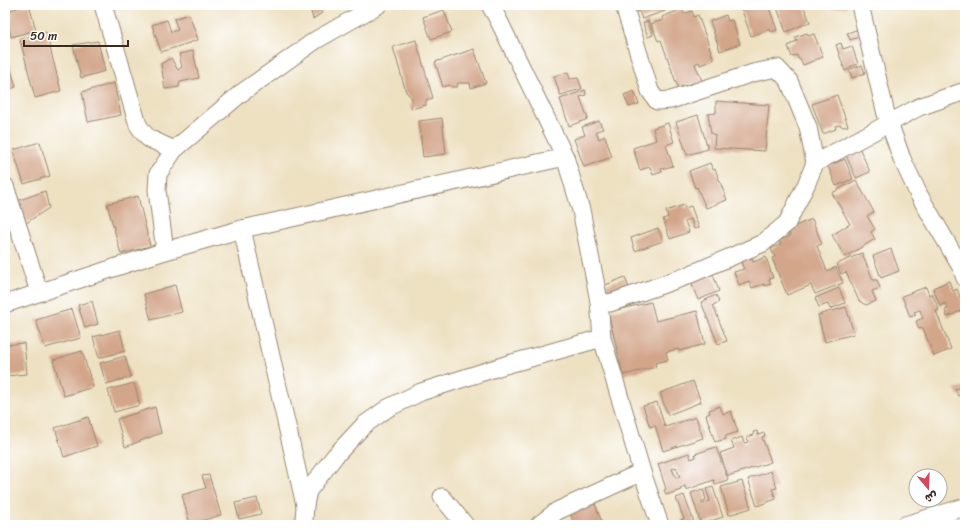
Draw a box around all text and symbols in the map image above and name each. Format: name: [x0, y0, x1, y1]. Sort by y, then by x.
scale bar: [24, 22, 128, 48]
text: 50 m: [30, 25, 57, 47]
north arrow: [908, 468, 948, 508]
text: ش: [922, 486, 940, 508]

